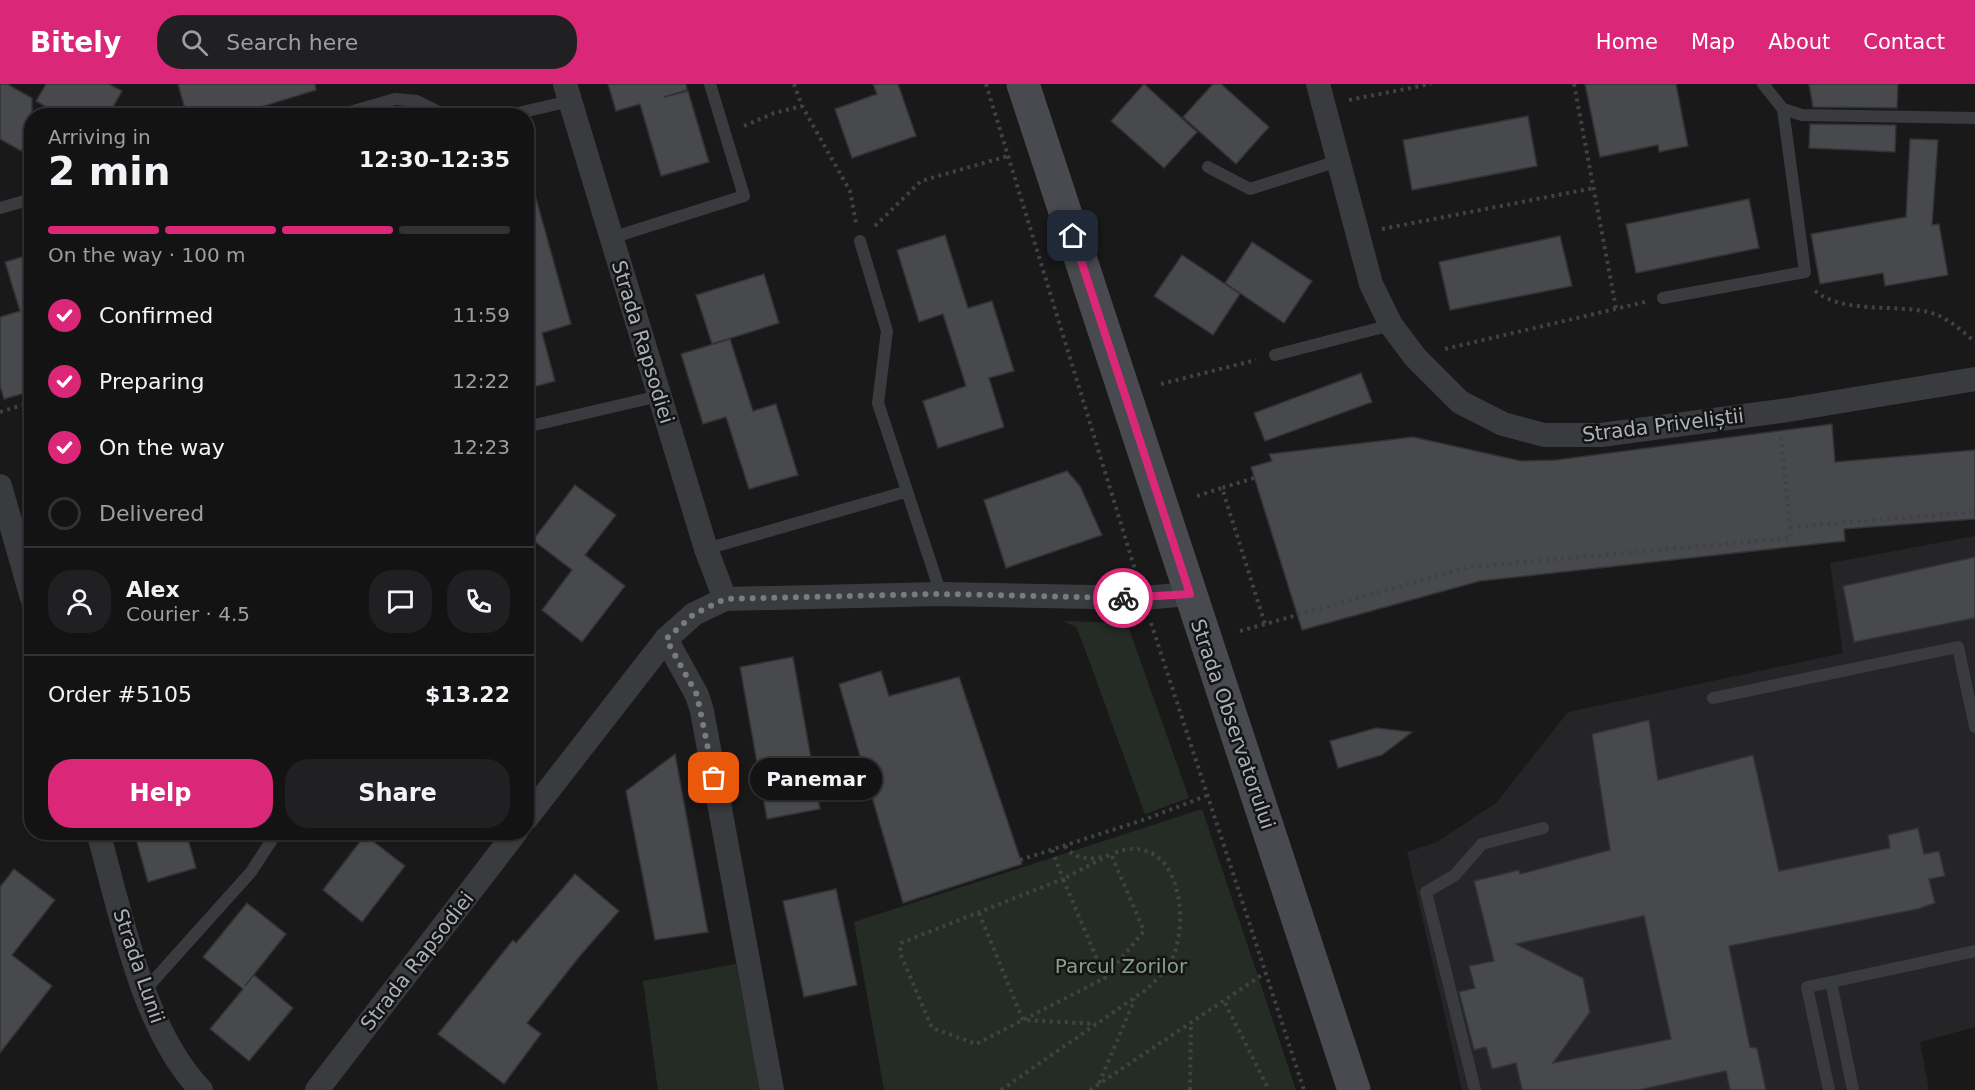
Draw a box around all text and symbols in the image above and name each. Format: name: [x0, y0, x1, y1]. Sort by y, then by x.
search box: [157, 15, 577, 69]
text: Bitely: [30, 26, 121, 59]
icon: search: [178, 26, 211, 59]
text: Search here: [226, 30, 358, 55]
text: Home: [1596, 30, 1658, 54]
text: Map: [1691, 30, 1735, 54]
text: About: [1768, 30, 1830, 54]
text: Contact: [1863, 30, 1945, 54]
text: Arriving in: [48, 125, 151, 149]
text: 12:30–12:35: [359, 147, 510, 172]
text: 2 min: [48, 149, 170, 194]
pin: [1047, 210, 1098, 261]
icon: home: [1056, 219, 1089, 252]
text: On the way · 100 m: [48, 243, 246, 267]
street label: Strada Rapsodiei: [607, 257, 679, 427]
icon: check: [48, 299, 81, 332]
text: Confirmed: [99, 303, 213, 328]
text: 11:59: [452, 303, 510, 327]
icon: check: [48, 365, 81, 398]
text: Preparing: [99, 369, 205, 394]
text: 12:22: [452, 369, 510, 393]
street label: Strada Priveliștii: [1581, 403, 1745, 447]
icon: check: [48, 431, 81, 464]
text: On the way: [99, 435, 225, 460]
text: 12:23: [452, 435, 510, 459]
text: Delivered: [99, 501, 204, 526]
courier: [1093, 568, 1153, 628]
button: person: [48, 570, 111, 633]
button: chat: [369, 570, 432, 633]
button: phone: [447, 570, 510, 633]
text: Alex: [126, 577, 180, 602]
icon: bike: [1107, 582, 1140, 615]
text: Courier · 4.5: [126, 602, 250, 626]
street label: Strada Observatorului: [1186, 616, 1280, 832]
text: Order #5105: [48, 682, 192, 707]
text: $13.22: [425, 682, 510, 707]
pin: [688, 752, 739, 803]
callout: Panemar: [750, 757, 882, 799]
button: Help: [48, 759, 273, 828]
button: Share: [285, 759, 510, 828]
icon: bag: [697, 761, 730, 794]
text: Panemar: [766, 767, 866, 791]
street label: Strada Rapsodiei: [355, 887, 479, 1035]
street label: Strada Lunii: [108, 906, 170, 1026]
park label: Parcul Zorilor: [1055, 954, 1188, 978]

